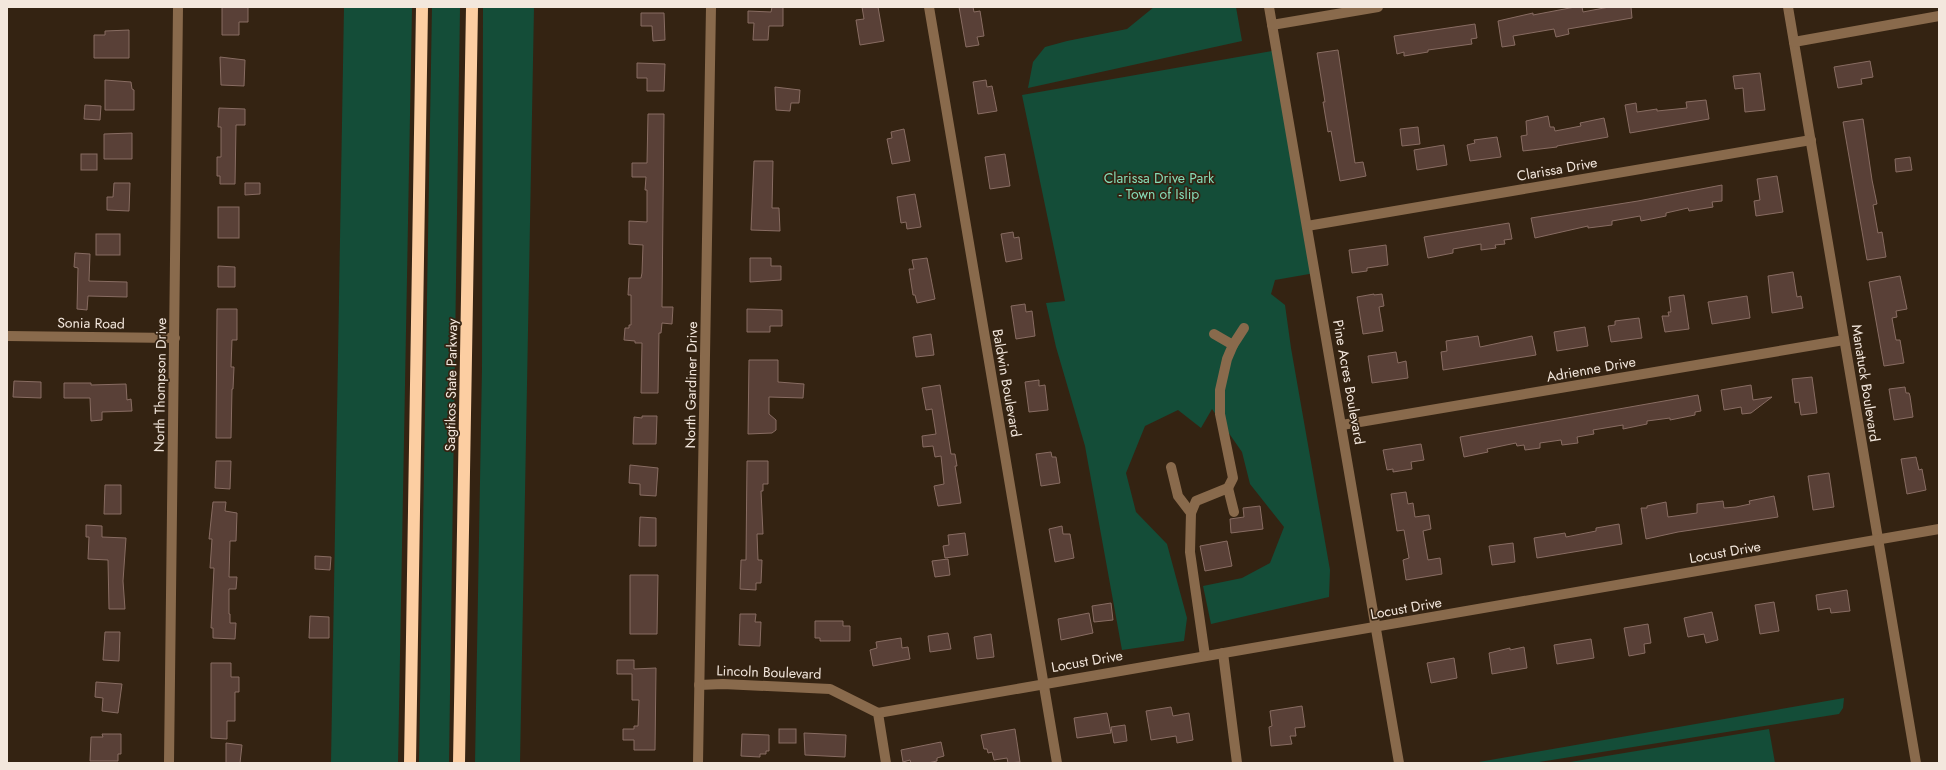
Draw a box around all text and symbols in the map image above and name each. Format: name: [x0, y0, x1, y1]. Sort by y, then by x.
street label: Clarissa Drive: [1515, 152, 1599, 186]
park label: Clarissa Drive Park - Town of Islip: [1104, 168, 1215, 204]
street label: Sonia Road: [57, 312, 125, 334]
street label: North Thompson Drive: [149, 318, 171, 452]
street label: Sagtikos State Parkway: [440, 318, 462, 452]
street label: Pine Acres Boulevard: [1328, 318, 1370, 446]
street label: North Gardiner Drive: [680, 321, 702, 449]
street label: Manatuck Boulevard: [1847, 323, 1885, 443]
street label: Baldwin Boulevard: [988, 328, 1026, 438]
street label: Adrienne Drive: [1545, 351, 1637, 387]
street label: Locust Drive: [1688, 536, 1762, 568]
street label: Locust Drive: [1369, 592, 1443, 624]
street label: Locust Drive: [1050, 645, 1124, 677]
street label: Lincoln Boulevard: [716, 660, 822, 684]

